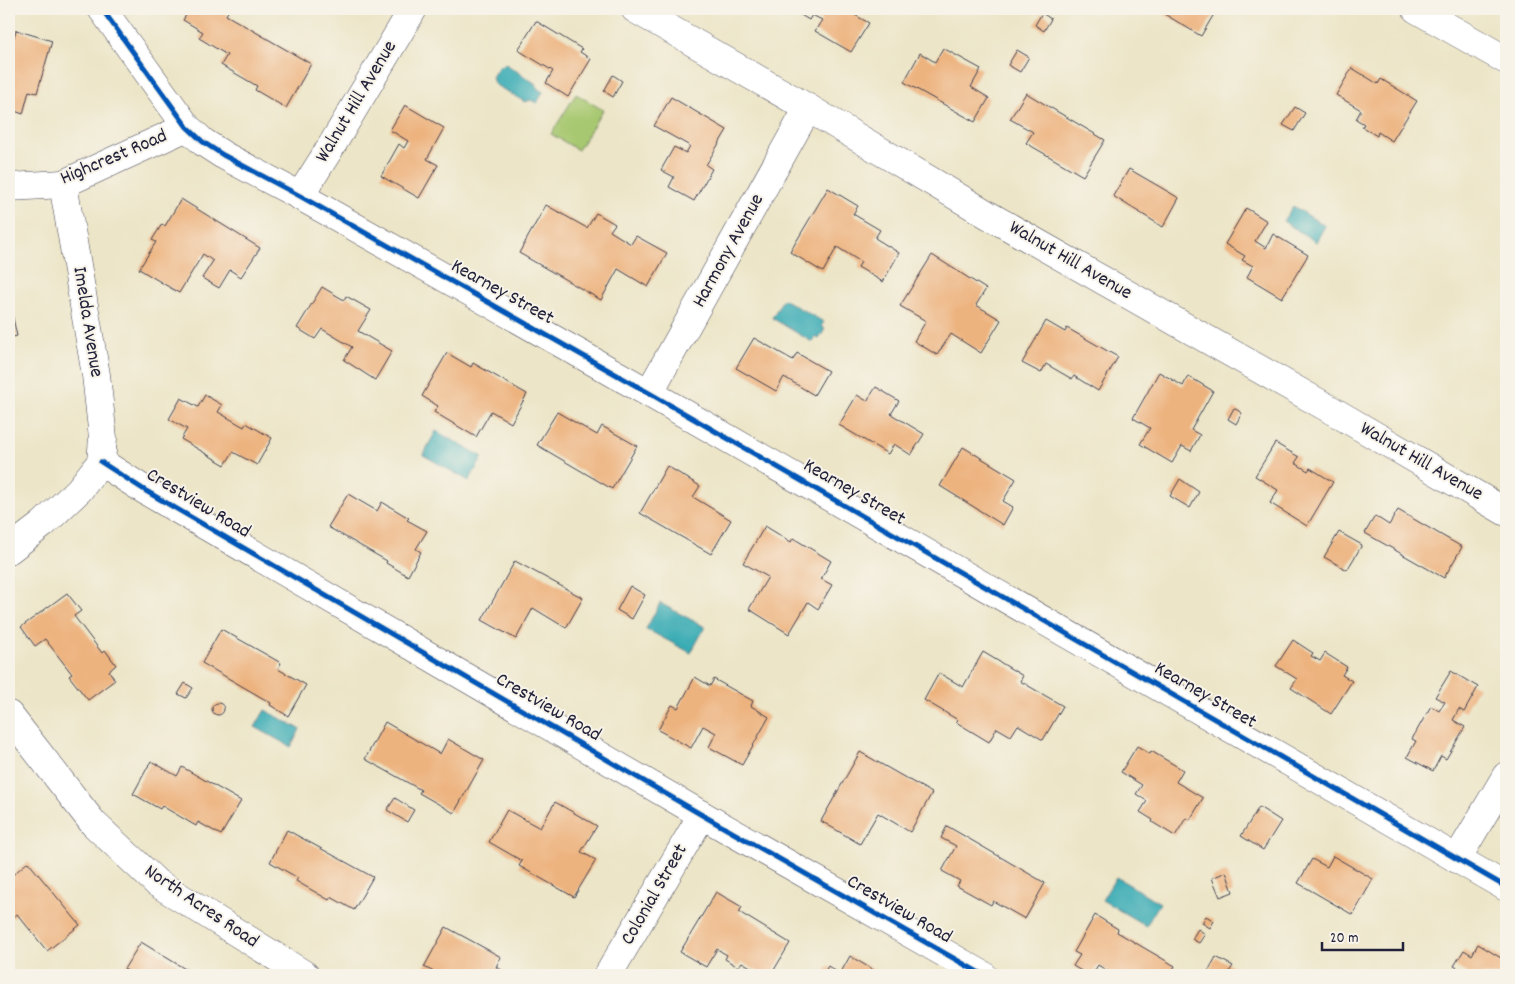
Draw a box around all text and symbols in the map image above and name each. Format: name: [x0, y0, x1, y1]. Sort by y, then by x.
street label: Walnut Hill Avenue: [309, 35, 405, 168]
street label: Highcrest Road: [56, 123, 172, 193]
street label: Harmony Avenue: [686, 189, 772, 313]
street label: Walnut Hill Avenue: [1003, 214, 1137, 308]
street label: Kearney Street: [445, 253, 559, 333]
street label: Imelda Avenue: [64, 265, 110, 379]
street label: Walnut Hill Avenue: [1354, 415, 1488, 509]
street label: Kearney Street: [798, 452, 910, 534]
street label: Crestview Road: [140, 462, 256, 546]
street label: Kearney Street: [1149, 655, 1261, 737]
street label: Crestview Road: [490, 666, 606, 750]
street label: Colonial Street: [615, 839, 695, 951]
street label: North Acres Road: [138, 858, 264, 956]
street label: Crestview Road: [841, 868, 957, 952]
scale bar: [1322, 919, 1404, 951]
text: 20 m: [1330, 928, 1358, 950]

